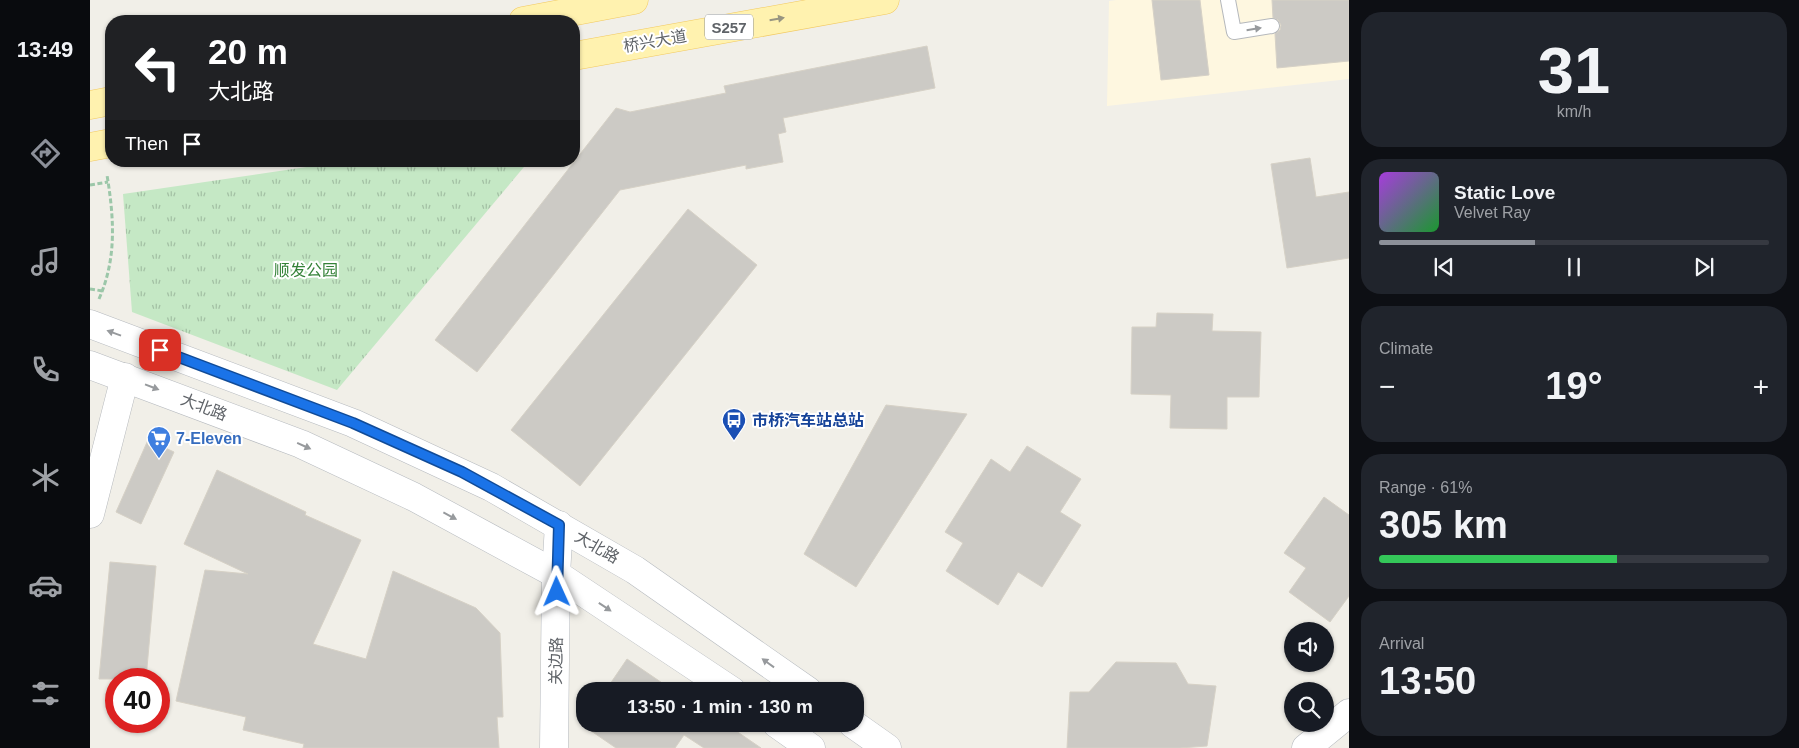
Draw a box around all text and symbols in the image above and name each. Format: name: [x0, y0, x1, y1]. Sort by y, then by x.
one-way arrow: [769, 14, 785, 22]
road number: S257: [705, 15, 753, 40]
one-way arrow: [1246, 25, 1262, 33]
street label: 桥兴大道: [622, 27, 688, 55]
text: 20 m: [208, 32, 288, 71]
text: 31: [1538, 34, 1610, 107]
icon: left: [125, 35, 190, 100]
text: 13:49: [17, 37, 73, 62]
text: 大北路: [208, 79, 274, 104]
text: km/h: [1557, 103, 1591, 120]
icon: arrive: [178, 130, 206, 158]
text: Then: [125, 133, 168, 154]
icon: directions: [28, 136, 63, 171]
text: Static Love: [1454, 182, 1555, 203]
text: Velvet Ray: [1454, 204, 1530, 221]
icon: music: [28, 244, 63, 279]
icon: previous: [1430, 253, 1458, 281]
icon: pause: [1560, 253, 1588, 281]
icon: next: [1690, 253, 1718, 281]
park label: 顺发公园: [274, 262, 338, 279]
one-way arrow: [106, 329, 121, 337]
pin: [139, 329, 181, 371]
icon: arrive: [146, 336, 174, 364]
text: Climate: [1379, 340, 1433, 357]
icon: phone: [28, 352, 63, 387]
text: 19°: [1545, 365, 1603, 407]
text: −: [1379, 371, 1395, 402]
text: +: [1753, 371, 1769, 402]
one-way arrow: [145, 383, 160, 391]
street label: 大北路: [179, 390, 229, 424]
bus stop icon: 市桥汽车站总站: [721, 407, 747, 441]
place label: 市桥汽车站总站: [752, 412, 864, 429]
supermarket icon: 7-Eleven: [146, 425, 172, 459]
place label: 7-Eleven: [176, 430, 242, 447]
one-way arrow: [297, 442, 311, 450]
icon: climate: [28, 460, 63, 495]
text: Range · 61%: [1379, 479, 1472, 496]
text: 305 km: [1379, 504, 1508, 546]
one-way arrow: [443, 512, 458, 520]
street label: 大北路: [572, 528, 622, 566]
position arrow: [530, 565, 582, 617]
icon: car: [28, 568, 63, 603]
one-way arrow: [599, 602, 612, 612]
map controls: [1284, 622, 1334, 732]
button: sound: [1284, 622, 1334, 672]
text: Arrival: [1379, 635, 1424, 652]
street label: 关边路: [547, 637, 565, 685]
one-way arrow: [762, 658, 775, 668]
text: 13:50: [1379, 660, 1476, 702]
speed limit sign: 40: [105, 668, 170, 733]
icon: filters: [28, 676, 63, 711]
button: search: [1284, 682, 1334, 732]
text: 13:50 · 1 min · 130 m: [627, 696, 813, 717]

